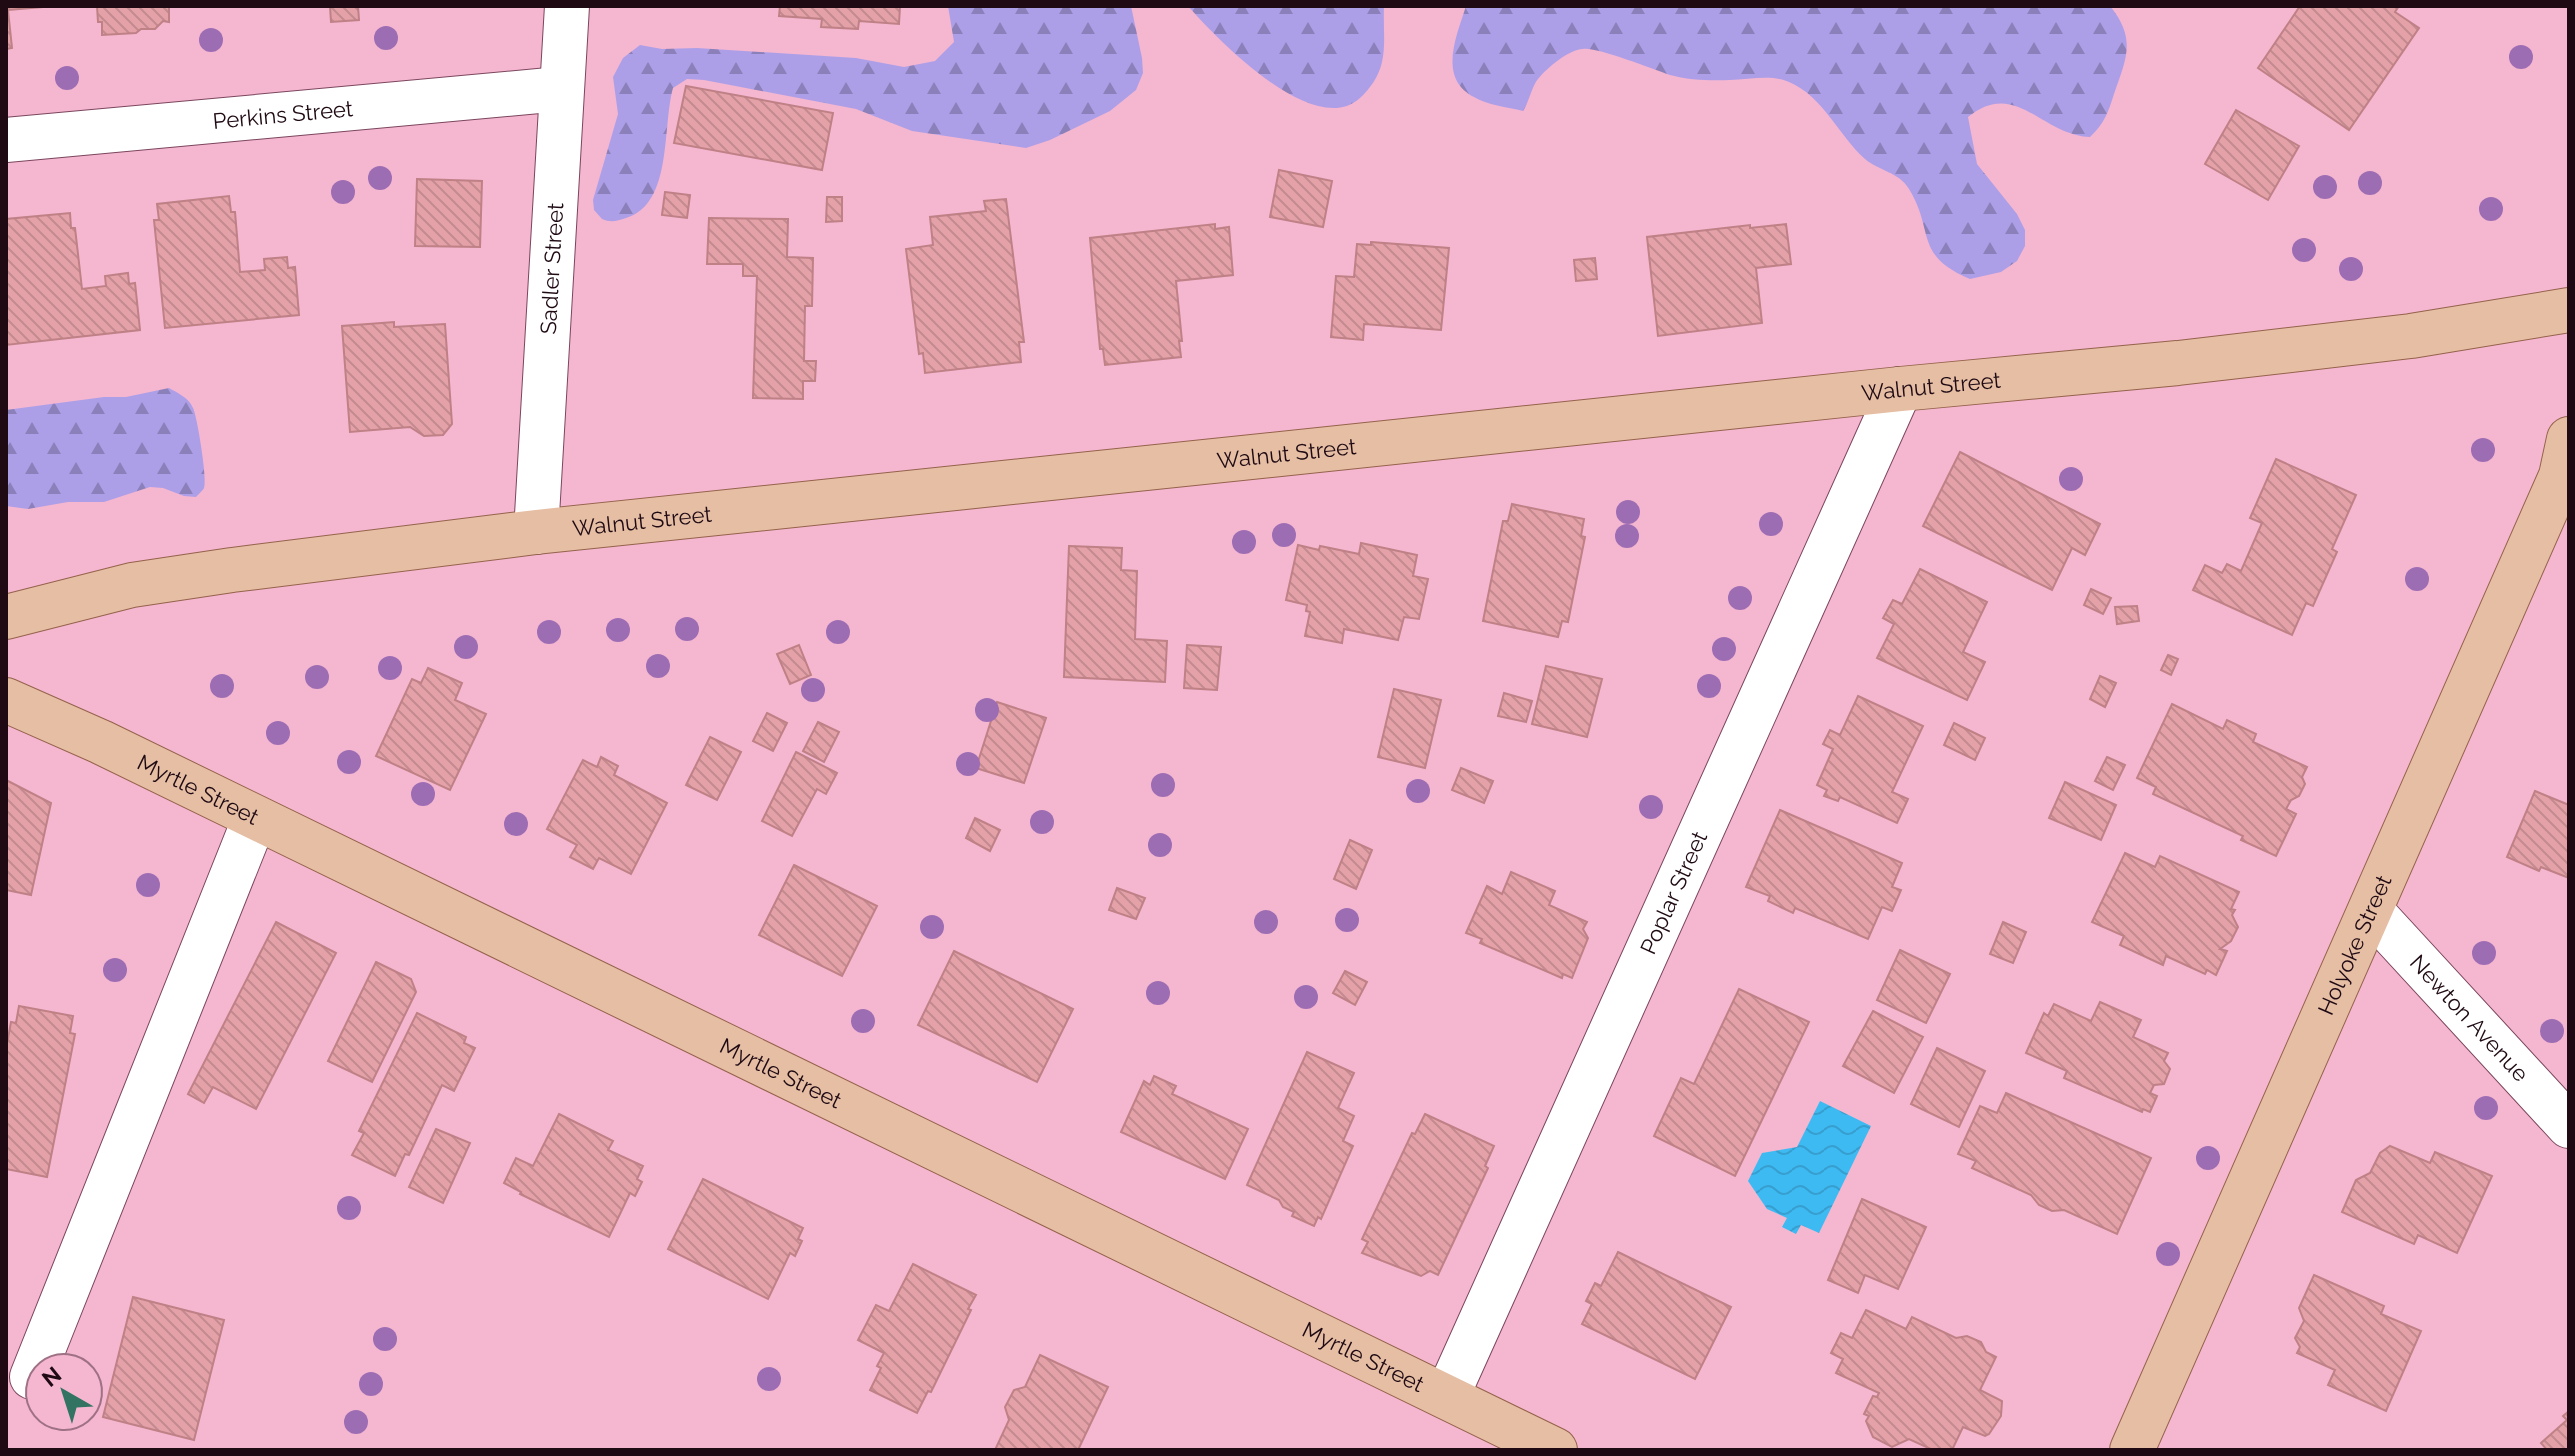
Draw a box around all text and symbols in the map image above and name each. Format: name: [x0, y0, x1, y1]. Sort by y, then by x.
street label: Perkins Street: [212, 95, 355, 134]
street label: Sadler Street: [535, 201, 568, 335]
street label: Walnut Street: [1860, 367, 2002, 406]
street label: Walnut Street: [1216, 433, 1358, 474]
street label: Walnut Street: [571, 501, 713, 541]
street label: Myrtle Street: [133, 749, 264, 830]
street label: Poplar Street: [1635, 826, 1713, 958]
street label: Holyoke Street: [2312, 870, 2397, 1019]
street label: Newton Avenue: [2405, 949, 2534, 1087]
street label: Myrtle Street: [716, 1032, 846, 1114]
street label: Myrtle Street: [1298, 1316, 1429, 1398]
north arrow: [24, 1352, 104, 1432]
text: N: [37, 1361, 66, 1392]

